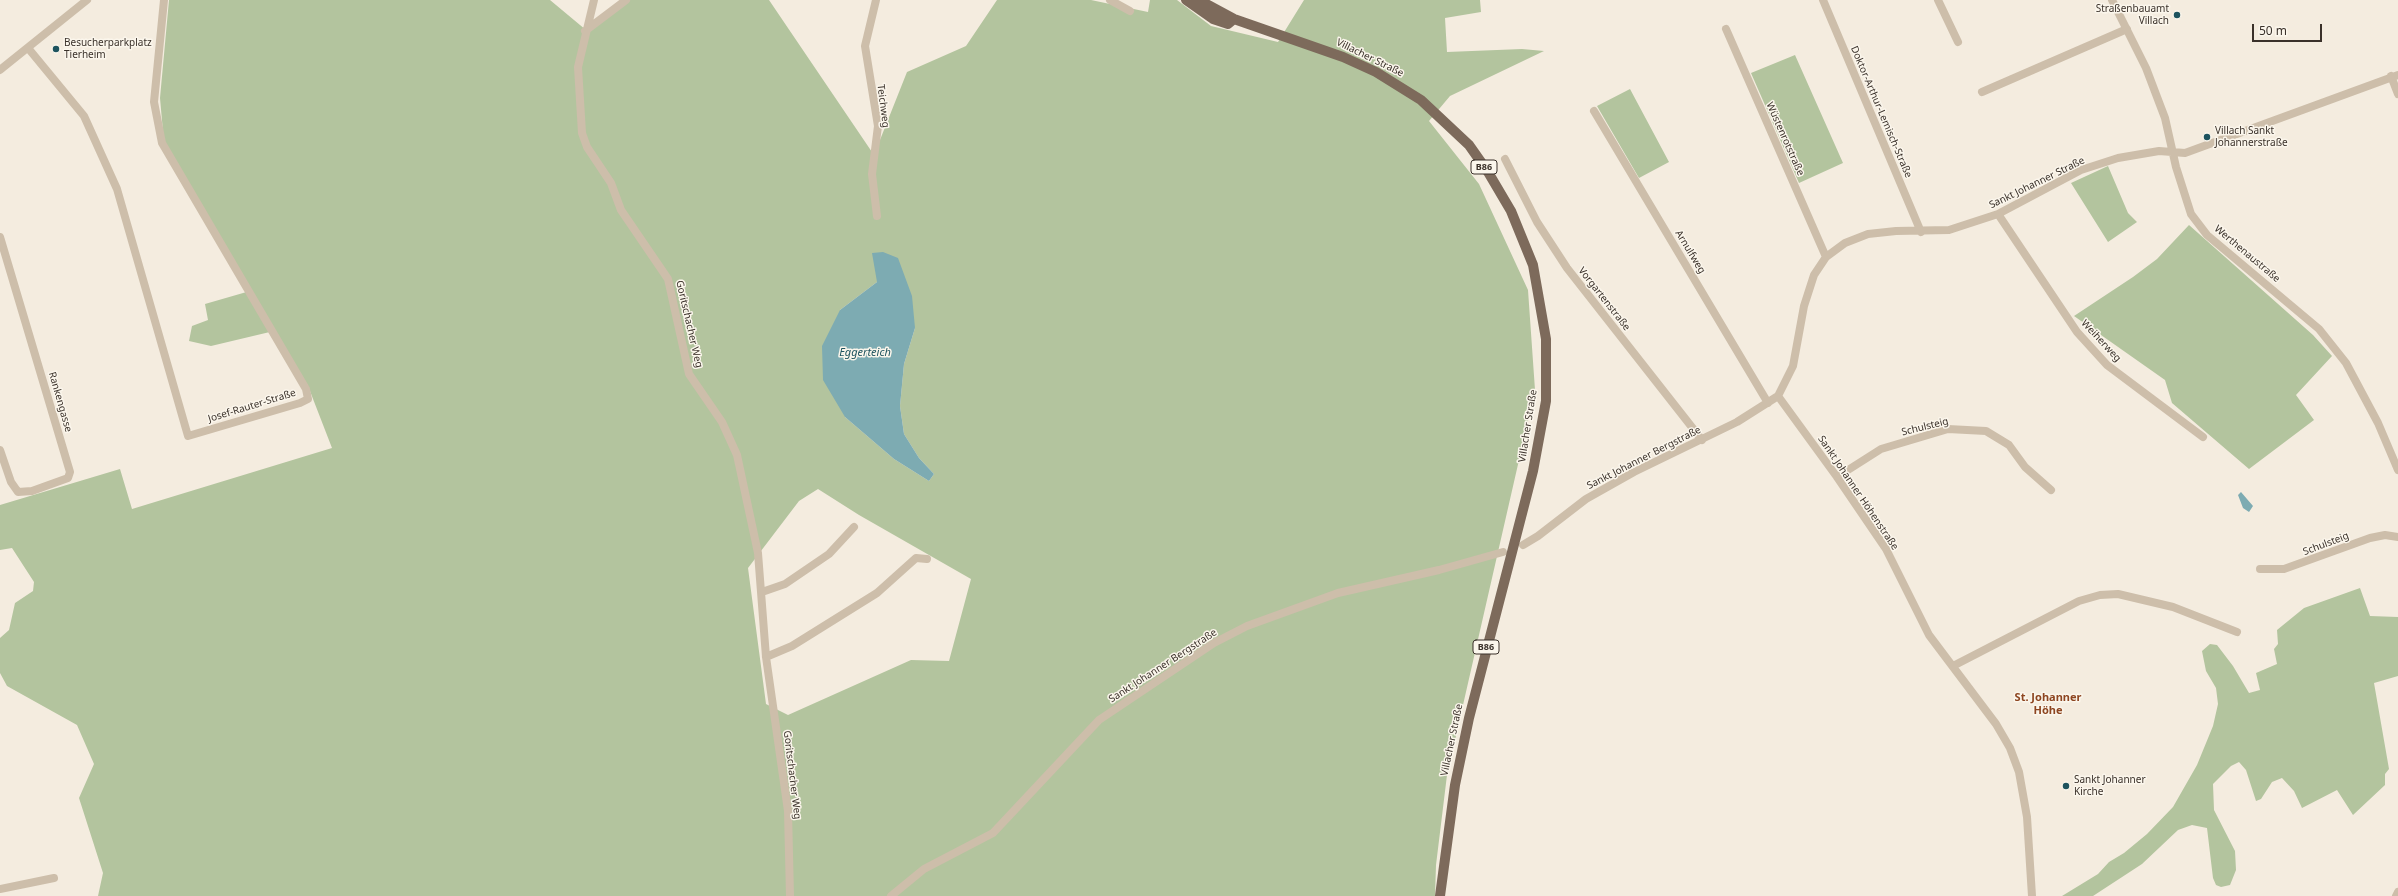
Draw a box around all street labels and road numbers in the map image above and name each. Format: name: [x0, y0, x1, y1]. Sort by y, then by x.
street label: Villacher Straße: [1334, 37, 1406, 79]
street label: Doktor-Arthur-Lemisch-Straße: [1848, 44, 1914, 180]
street label: Teichweg: [874, 84, 892, 128]
street label: Wüstenrotstraße: [1763, 100, 1807, 178]
street label: Sankt Johanner Straße: [1987, 155, 2087, 211]
road number: B86: [1471, 160, 1497, 174]
street label: Werthenaustraße: [2212, 223, 2282, 285]
street label: Arnulfweg: [1672, 228, 1708, 276]
street label: Vorgartenstraße: [1576, 265, 1632, 333]
street label: Goritschacher Weg: [673, 279, 705, 369]
street label: Weiherweg: [2079, 318, 2123, 364]
street label: Rankengasse: [46, 370, 74, 434]
street label: Josef-Rauter-Straße: [207, 387, 297, 425]
street label: Villacher Straße: [1516, 389, 1540, 463]
street label: Schulsteig: [1900, 415, 1950, 439]
street label: Sankt Johanner Bergstraße: [1585, 424, 1703, 492]
street label: Sankt Johanner Höhenstraße: [1815, 433, 1901, 553]
street label: Schulsteig: [2301, 530, 2351, 558]
street label: Sankt Johanner Bergstraße: [1107, 627, 1219, 705]
road number: B86: [1473, 640, 1499, 654]
street label: Villacher Straße: [1439, 703, 1465, 777]
street label: Goritschacher Weg: [781, 730, 803, 820]

